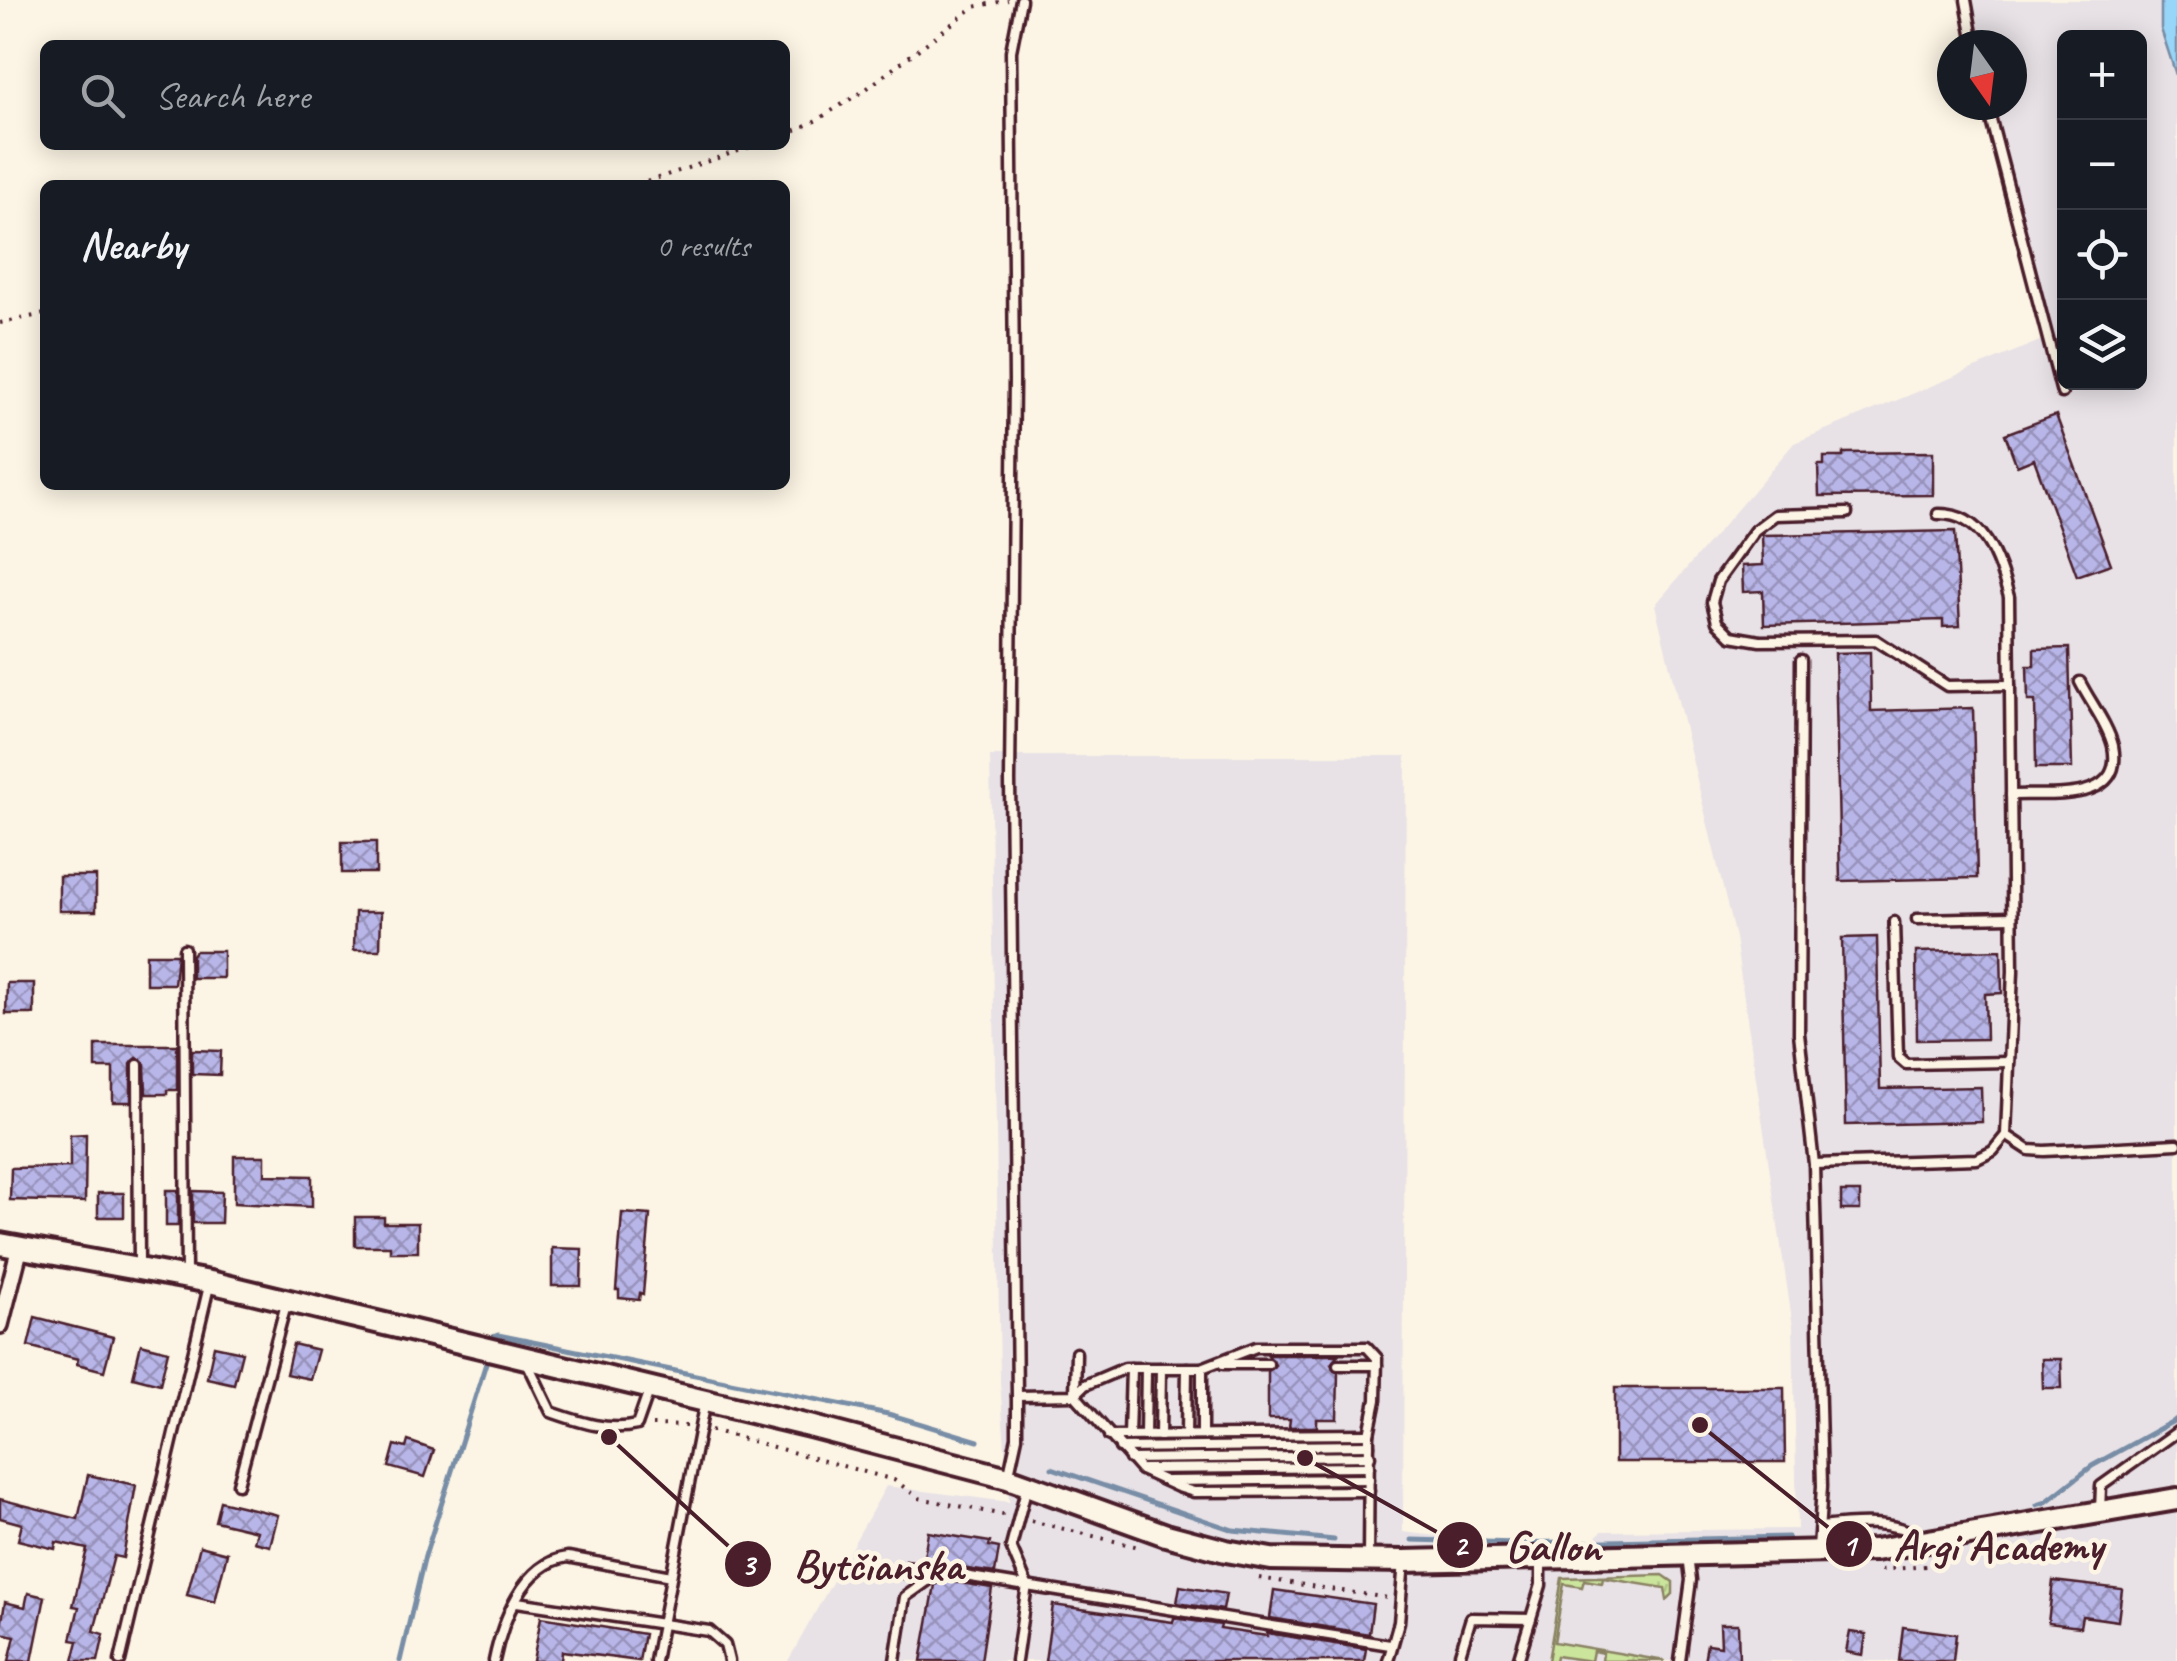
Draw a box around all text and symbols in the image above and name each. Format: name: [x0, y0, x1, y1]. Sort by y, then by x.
north arrow: [1937, 30, 2027, 120]
map controls: [2057, 30, 2147, 390]
button: +: [2057, 30, 2147, 120]
search box: [40, 40, 790, 150]
icon: search: [75, 68, 130, 123]
text: Search here: [155, 72, 310, 119]
button: −: [2057, 120, 2147, 210]
button: locate: [2057, 210, 2147, 300]
text: Nearby: [80, 219, 186, 272]
text: 0 results: [656, 225, 750, 266]
button: layers: [2057, 300, 2147, 390]
callout: Argi Academy: [1824, 1507, 2122, 1582]
callout: Gallon: [1435, 1508, 1620, 1583]
text: Argi Academy: [1893, 1517, 2107, 1574]
text: Gallon: [1505, 1518, 1603, 1575]
text: 1: [1842, 1526, 1859, 1564]
callout: Bytčianska: [723, 1527, 983, 1602]
text: 2: [1453, 1527, 1469, 1565]
text: Bytčianska: [793, 1537, 967, 1594]
text: 3: [741, 1546, 757, 1584]

